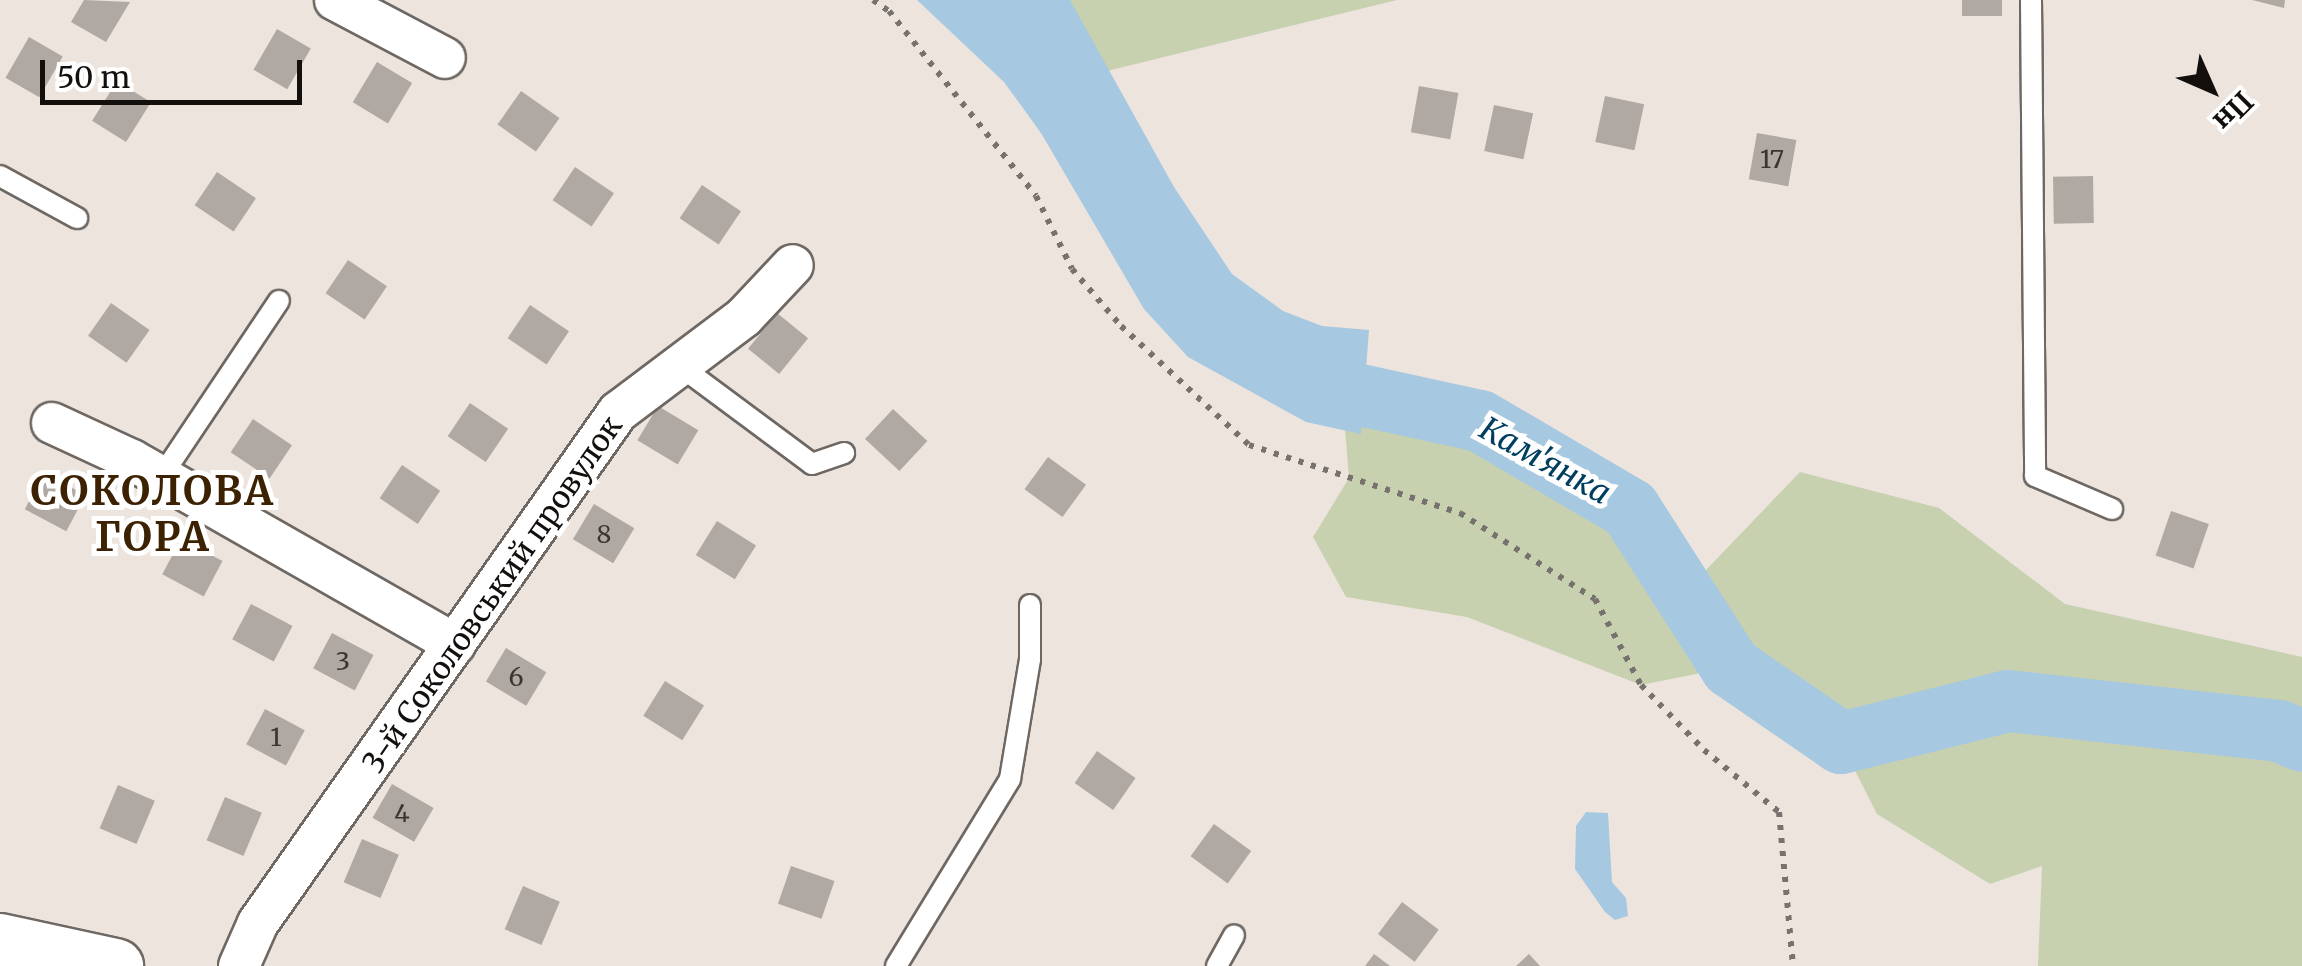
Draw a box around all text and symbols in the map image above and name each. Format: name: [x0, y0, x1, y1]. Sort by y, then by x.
scale bar: [45, 40, 308, 102]
north arrow: [2162, 40, 2262, 140]
text: 50 m: [57, 58, 130, 96]
text: Пн: [2206, 84, 2261, 139]
house number: 17: [1760, 144, 1784, 174]
street label: 3-й Соколовський провулок: [355, 409, 629, 779]
water label: Кам'янка: [1473, 409, 1617, 513]
district label: СОКОЛОВА ГОРА: [31, 467, 275, 561]
house number: 8: [597, 519, 611, 549]
house number: 3: [336, 646, 350, 676]
house number: 6: [508, 662, 524, 692]
house number: 1: [270, 722, 282, 752]
house number: 4: [394, 798, 410, 828]

